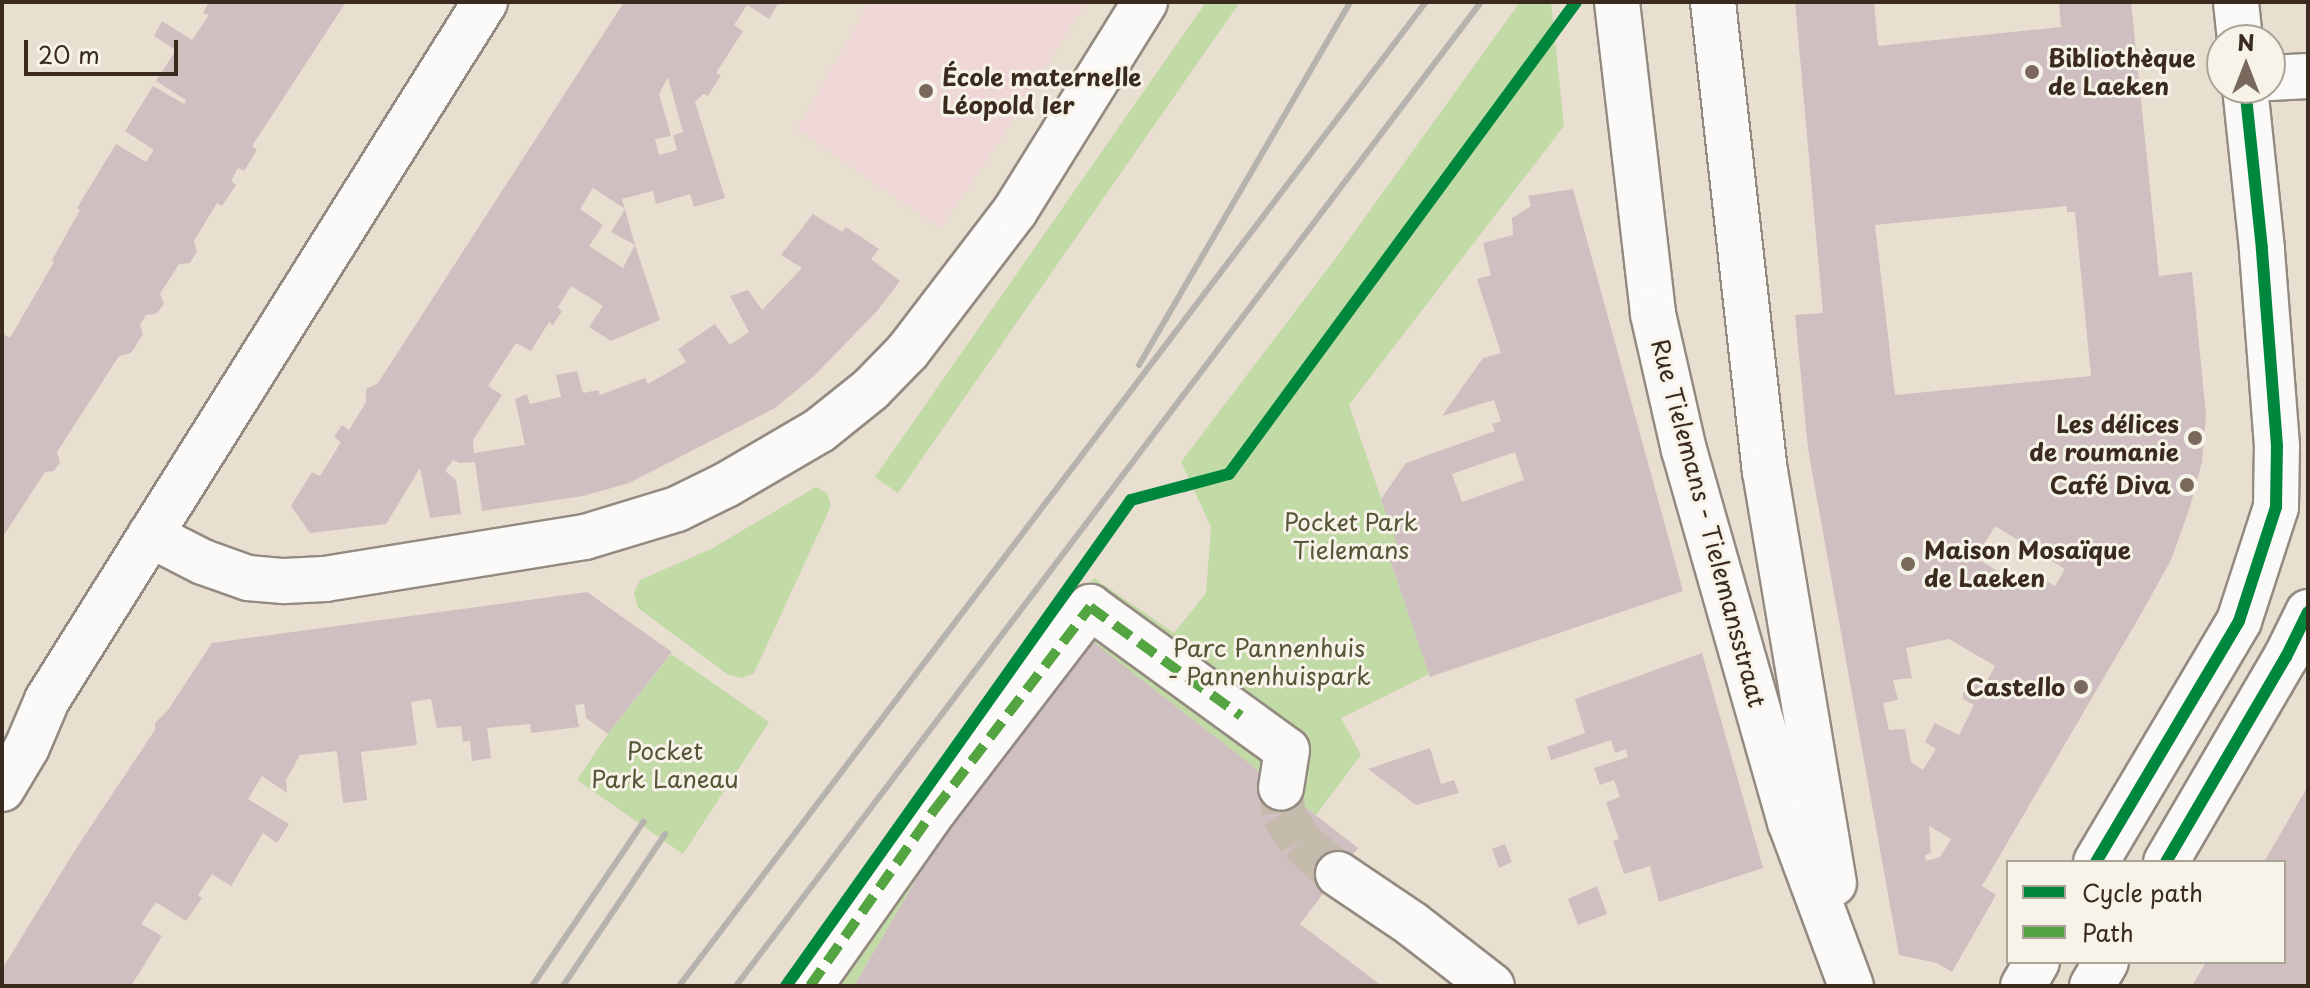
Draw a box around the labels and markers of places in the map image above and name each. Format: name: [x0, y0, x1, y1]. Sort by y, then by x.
place label: Bibliothèque de Laeken: [2048, 44, 2196, 100]
place label: École maternelle Léopold Ier: [942, 63, 1143, 119]
marker: Bibliothèque de Laeken: [2023, 63, 2041, 81]
marker: École maternelle Léopold Ier: [917, 82, 935, 100]
place label: Les délices de roumanie: [2029, 410, 2179, 466]
marker: Les délices de roumanie: [2186, 429, 2204, 447]
place label: Café Diva: [2051, 471, 2171, 499]
marker: Café Diva: [2178, 476, 2196, 494]
place label: Maison Mosaïque de Laeken: [1924, 536, 2131, 592]
marker: Maison Mosaïque de Laeken: [1899, 555, 1917, 573]
place label: Castello: [1966, 673, 2065, 701]
marker: Castello: [2072, 678, 2090, 696]

